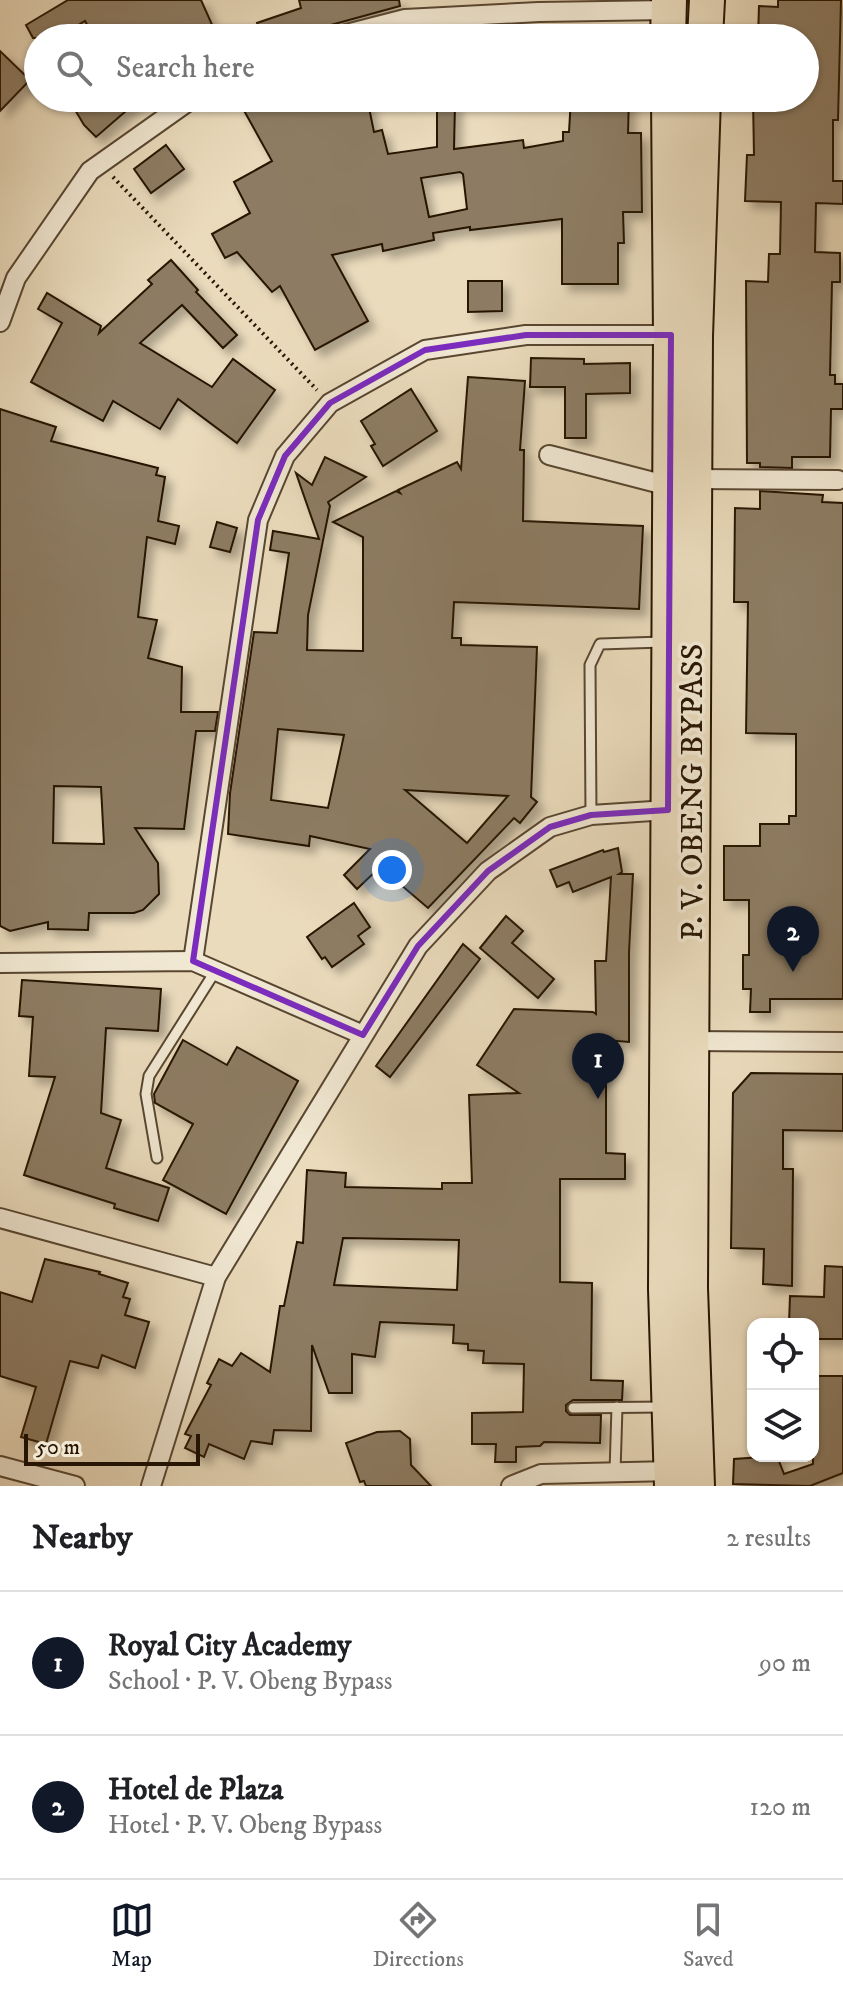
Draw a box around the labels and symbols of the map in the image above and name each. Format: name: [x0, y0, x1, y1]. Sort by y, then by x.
street label: P. V. OBENG BYPASS: [673, 644, 713, 940]
your location: [372, 850, 412, 890]
pin: 2: [767, 906, 819, 972]
pin: 1: [572, 1033, 624, 1099]
scale bar: [24, 1430, 200, 1466]

